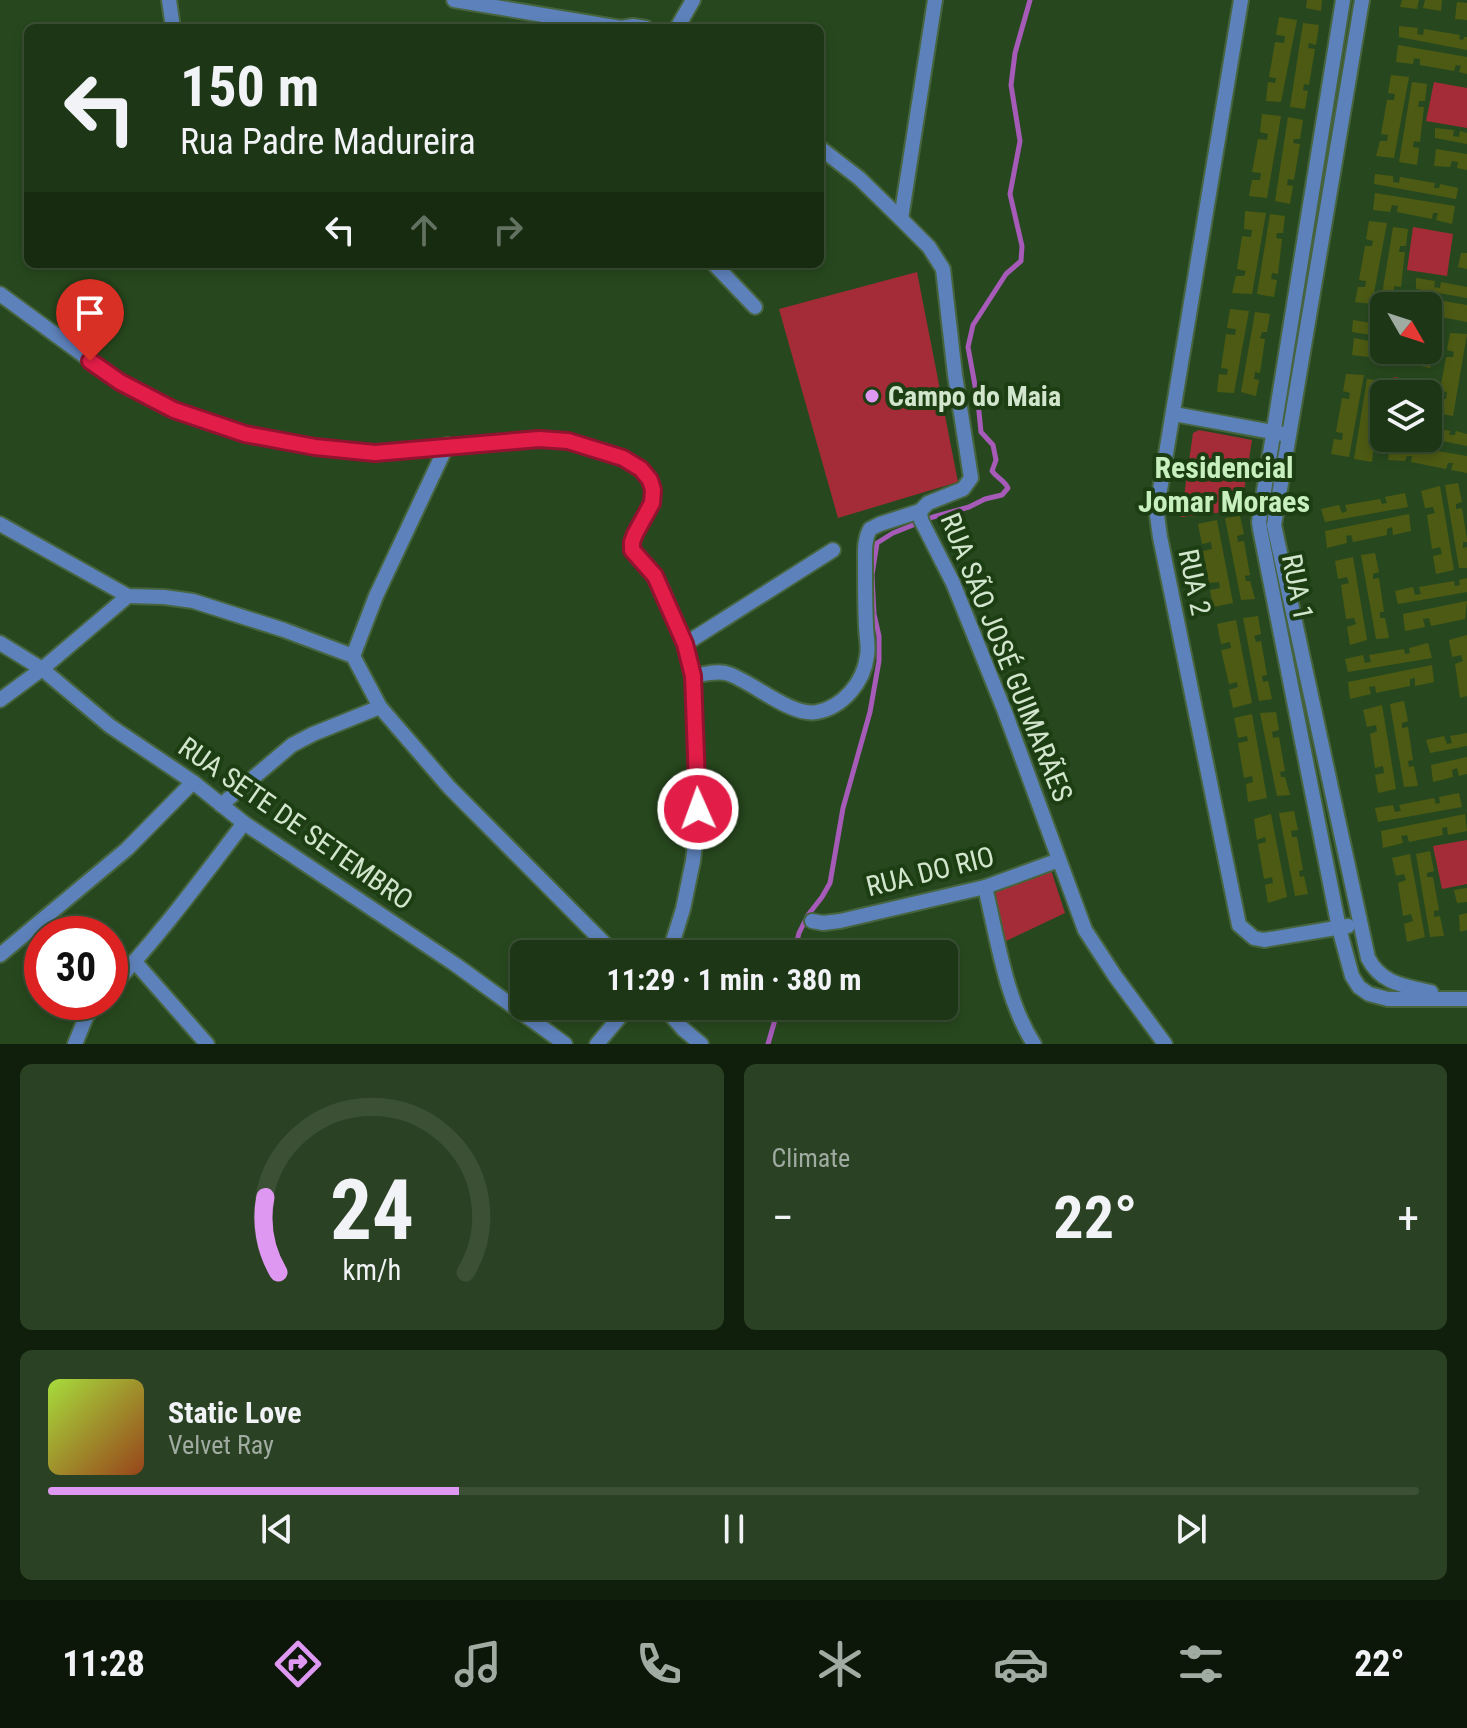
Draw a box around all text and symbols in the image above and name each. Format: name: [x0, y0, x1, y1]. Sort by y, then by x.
text: 150 m: [180, 54, 319, 120]
icon: left: [48, 56, 152, 160]
text: Rua Padre Madureira: [180, 121, 476, 163]
icon: left: [318, 208, 362, 252]
icon: ahead: [402, 208, 446, 252]
icon: right: [486, 208, 530, 252]
pin: [56, 279, 124, 361]
icon: arrive: [68, 291, 112, 335]
north arrow: [1370, 292, 1442, 364]
map controls: [1370, 292, 1442, 452]
place label: Campo do Maia: [888, 380, 1061, 413]
button: layers: [1370, 380, 1442, 452]
marker: Campo do Maia: [863, 387, 881, 405]
district label: Residencial Jomar Moraes: [1138, 450, 1310, 519]
street label: RUA SÃO JOSÉ GUIMARÃES: [934, 508, 1080, 806]
street label: RUA 2: [1171, 546, 1218, 618]
street label: RUA 1: [1275, 551, 1320, 623]
street label: RUA SETE DE SETEMBRO: [172, 730, 419, 917]
position arrow: [656, 767, 740, 851]
street label: RUA DO RIO: [863, 840, 998, 903]
speed limit sign: 30: [24, 916, 128, 1020]
text: 11:29 · 1 min · 380 m: [607, 962, 861, 997]
text: Climate: [772, 1143, 850, 1173]
text: 24: [330, 1162, 414, 1259]
text: 22°: [1053, 1182, 1137, 1253]
text: −: [772, 1192, 794, 1244]
text: +: [1397, 1192, 1419, 1244]
text: km/h: [342, 1253, 401, 1287]
text: Static Love: [168, 1395, 302, 1430]
text: Velvet Ray: [168, 1430, 274, 1460]
icon: previous: [255, 1507, 299, 1551]
icon: pause: [712, 1507, 756, 1551]
icon: next: [1169, 1507, 1213, 1551]
icon: directions: [270, 1636, 326, 1692]
icon: music: [450, 1636, 506, 1692]
icon: phone: [631, 1636, 687, 1692]
icon: climate: [812, 1636, 868, 1692]
icon: car: [993, 1636, 1049, 1692]
icon: filters: [1173, 1636, 1229, 1692]
text: 11:28: [62, 1643, 145, 1685]
text: 22°: [1354, 1643, 1405, 1685]

